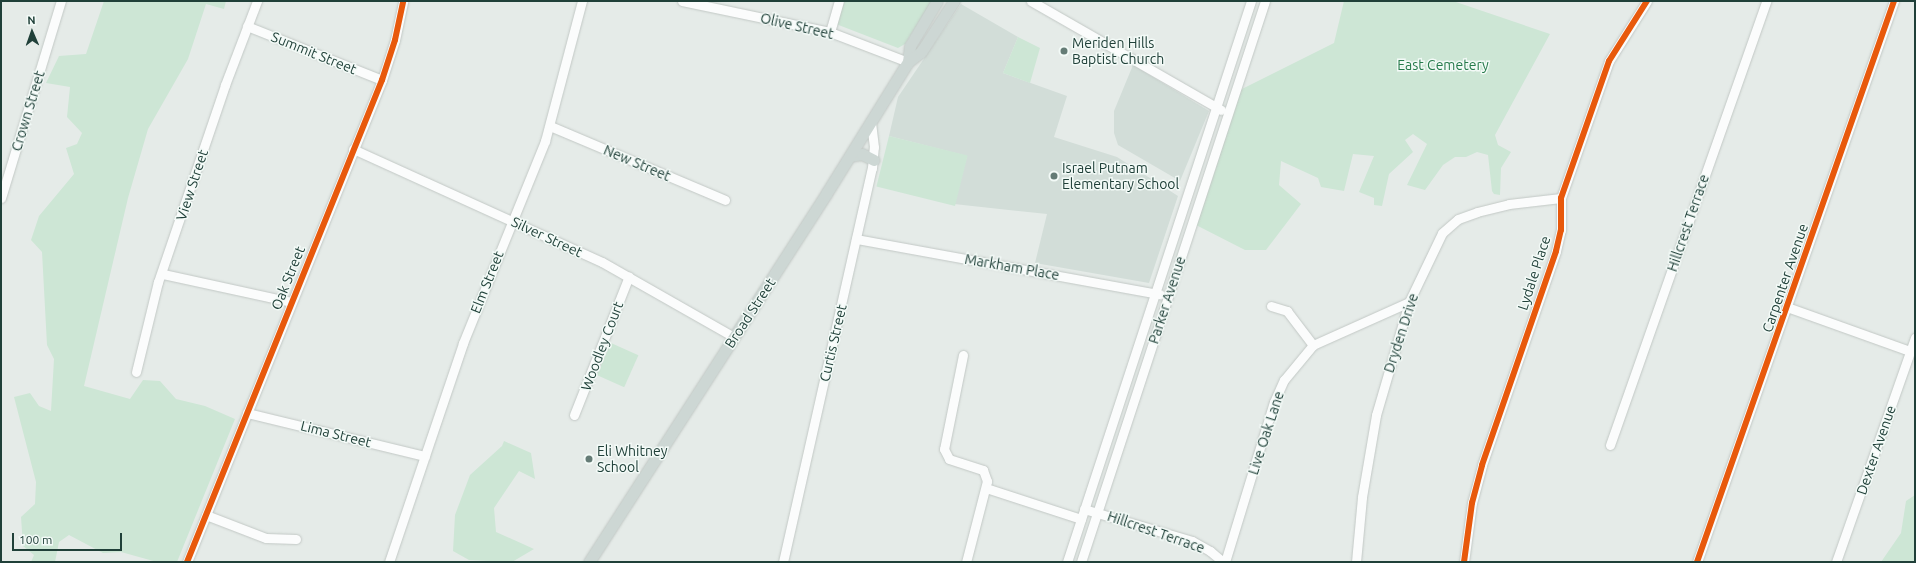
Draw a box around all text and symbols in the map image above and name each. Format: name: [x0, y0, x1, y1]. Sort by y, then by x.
street label: Olive Street: [759, 9, 835, 43]
north arrow: [12, 12, 52, 52]
text: N: [27, 14, 36, 26]
street label: Summit Street: [269, 28, 359, 78]
place label: Meriden Hills Baptist Church: [1072, 35, 1164, 68]
marker: Meriden Hills Baptist Church: [1059, 46, 1069, 56]
park label: East Cemetery: [1397, 57, 1489, 73]
street label: Crown Street: [8, 69, 48, 153]
street label: New Street: [601, 141, 673, 185]
street label: View Street: [173, 147, 211, 223]
place label: Israel Putnam Elementary School: [1062, 160, 1179, 192]
marker: Israel Putnam Elementary School: [1049, 171, 1059, 181]
street label: Hillcrest Terrace: [1664, 172, 1712, 274]
street label: Silver Street: [509, 213, 585, 261]
street label: Carpenter Avenue: [1759, 221, 1811, 335]
street label: Lydale Place: [1514, 234, 1554, 312]
street label: Oak Street: [268, 244, 308, 312]
street label: Elm Street: [467, 248, 507, 316]
street label: Markham Place: [963, 250, 1061, 284]
street label: Parker Avenue: [1145, 254, 1189, 346]
street label: Broad Street: [721, 275, 779, 351]
street label: Dryden Drive: [1380, 291, 1422, 375]
street label: Woodley Court: [577, 299, 627, 393]
street label: Curtis Street: [816, 303, 850, 383]
street label: Live Oak Lane: [1245, 389, 1287, 477]
street label: Dexter Avenue: [1853, 403, 1899, 497]
street label: Lima Street: [299, 417, 373, 451]
place label: Eli Whitney School: [597, 443, 667, 476]
marker: Eli Whitney School: [584, 454, 594, 464]
street label: Hillcrest Terrace: [1105, 508, 1207, 556]
scale bar: [14, 525, 124, 551]
text: 100 m: [19, 533, 52, 546]

